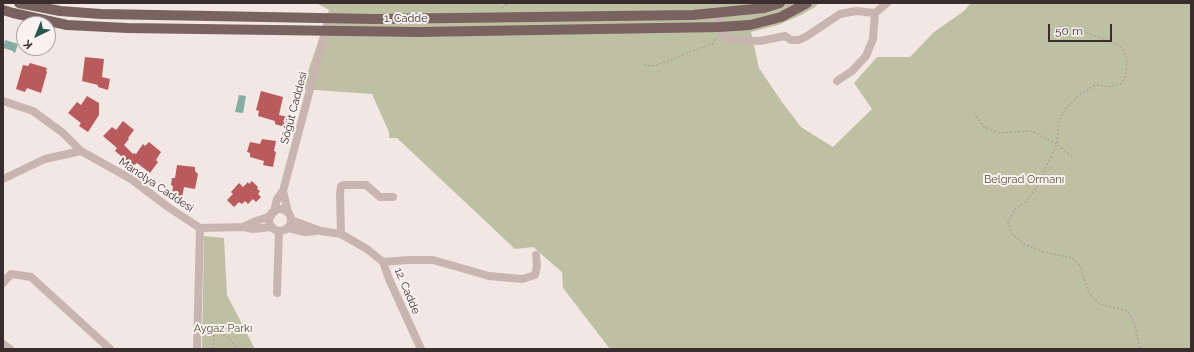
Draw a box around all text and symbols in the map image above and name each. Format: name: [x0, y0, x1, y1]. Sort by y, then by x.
street label: 1. Cadde: [384, 12, 428, 26]
north arrow: [16, 16, 56, 56]
scale bar: [1050, 16, 1114, 42]
text: 50 m: [1055, 24, 1083, 38]
text: K: [21, 37, 35, 52]
street label: Söğüt Caddesi: [278, 70, 310, 146]
street label: Manolya Caddesi: [116, 155, 196, 215]
park label: Belgrad Ormanı: [984, 173, 1064, 187]
street label: 12. Cadde: [391, 266, 423, 316]
park label: Aygaz Parkı: [194, 322, 252, 336]

